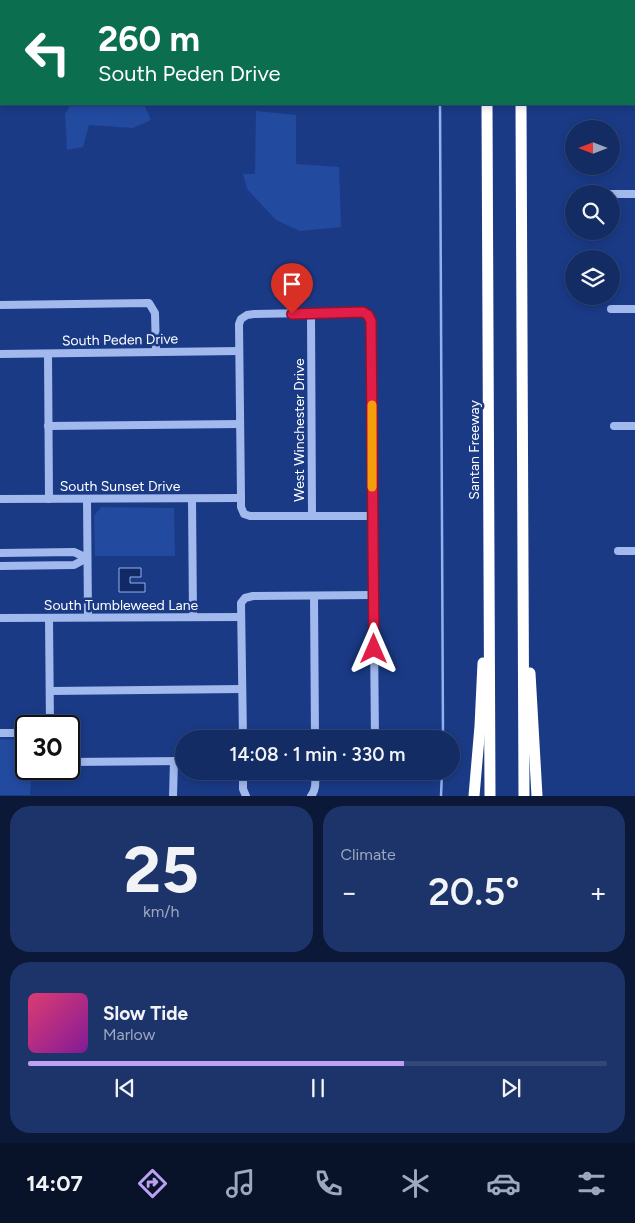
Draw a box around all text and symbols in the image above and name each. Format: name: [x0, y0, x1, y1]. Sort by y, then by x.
text: 260 m: [98, 18, 200, 60]
icon: left: [15, 20, 80, 85]
text: South Peden Drive: [98, 60, 281, 87]
north arrow: [565, 120, 620, 175]
map controls: [565, 120, 620, 305]
button: search: [565, 185, 620, 240]
button: layers: [565, 250, 620, 305]
pin: [271, 263, 313, 314]
icon: arrive: [278, 270, 306, 298]
street label: South Peden Drive: [62, 330, 179, 350]
street label: West Winchester Drive: [291, 358, 308, 502]
street label: Santan Freeway: [466, 400, 483, 500]
street label: South Sunset Drive: [60, 478, 181, 495]
street label: South Tumbleweed Lane: [44, 597, 198, 614]
position arrow: [347, 622, 399, 674]
speed limit sign: 30: [15, 715, 80, 780]
text: 14:08 · 1 min · 330 m: [230, 743, 405, 766]
text: 25: [124, 830, 199, 908]
text: Climate: [341, 845, 396, 864]
text: 20.5°: [428, 869, 519, 915]
text: −: [341, 875, 358, 909]
text: +: [590, 875, 607, 909]
text: km/h: [143, 902, 180, 921]
text: Slow Tide: [103, 1002, 188, 1025]
text: Marlow: [103, 1025, 155, 1044]
icon: previous: [111, 1074, 139, 1102]
icon: pause: [304, 1074, 332, 1102]
icon: next: [497, 1074, 525, 1102]
icon: directions: [135, 1166, 170, 1201]
icon: music: [223, 1166, 258, 1201]
icon: phone: [311, 1166, 346, 1201]
icon: climate: [398, 1166, 433, 1201]
icon: car: [486, 1166, 521, 1201]
icon: filters: [574, 1166, 609, 1201]
text: 14:07: [26, 1170, 83, 1197]

